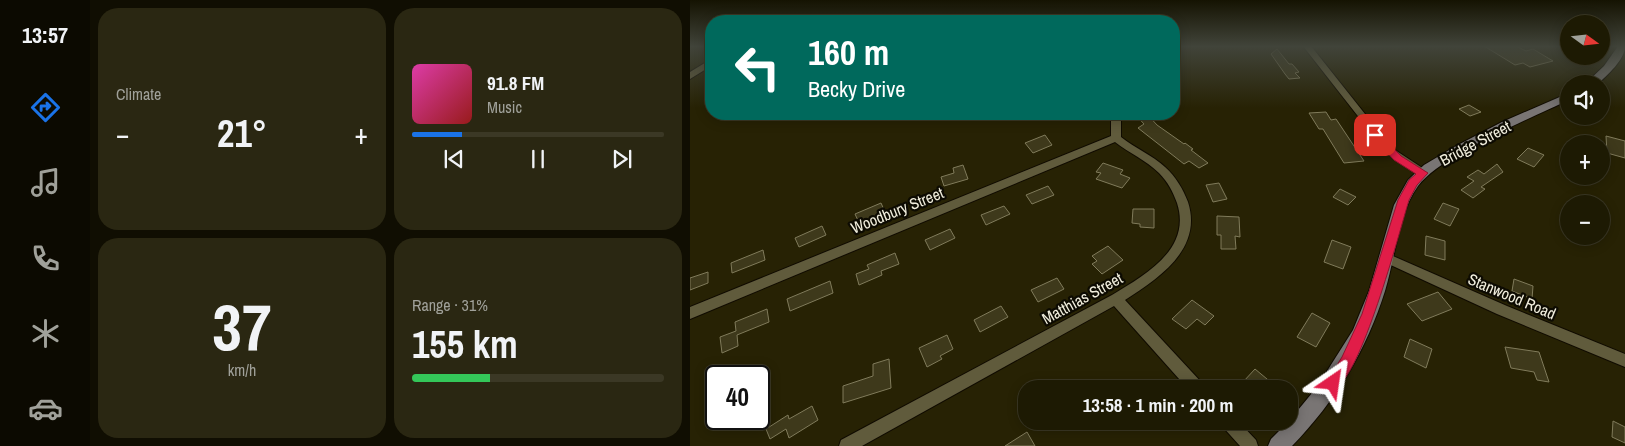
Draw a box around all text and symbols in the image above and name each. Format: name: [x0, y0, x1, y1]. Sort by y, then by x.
north arrow: [1560, 15, 1610, 65]
map controls: [1560, 15, 1610, 245]
text: 13:57: [22, 20, 68, 50]
text: 160 m: [808, 29, 889, 76]
icon: left: [725, 35, 790, 100]
text: 91.8 FM: [487, 70, 544, 96]
text: Becky Drive: [808, 74, 905, 104]
button: sound: [1560, 75, 1610, 125]
text: Climate: [116, 83, 161, 105]
icon: directions: [28, 90, 63, 125]
text: Music: [487, 96, 522, 118]
text: 21°: [217, 108, 267, 159]
pin: [1354, 114, 1396, 156]
text: −: [116, 115, 129, 153]
text: +: [355, 115, 368, 153]
street label: Bridge Street: [1436, 115, 1515, 171]
icon: arrive: [1361, 121, 1389, 149]
button: +: [1560, 135, 1610, 185]
icon: previous: [440, 145, 468, 173]
icon: pause: [524, 145, 552, 173]
icon: next: [608, 145, 636, 173]
icon: music: [28, 165, 63, 200]
street label: Woodbury Street: [847, 181, 947, 239]
button: −: [1560, 195, 1610, 245]
icon: phone: [28, 241, 63, 276]
street label: Matthias Street: [1038, 267, 1127, 329]
street label: Stanwood Road: [1465, 268, 1559, 324]
text: 37: [212, 283, 272, 370]
text: Range · 31%: [412, 294, 488, 316]
icon: climate: [28, 316, 63, 351]
text: 155 km: [412, 319, 518, 370]
position arrow: [1306, 356, 1358, 408]
text: km/h: [228, 359, 256, 381]
speed limit sign: 40: [705, 365, 770, 430]
icon: car: [28, 391, 63, 426]
text: 13:58 · 1 min · 200 m: [1083, 392, 1233, 418]

